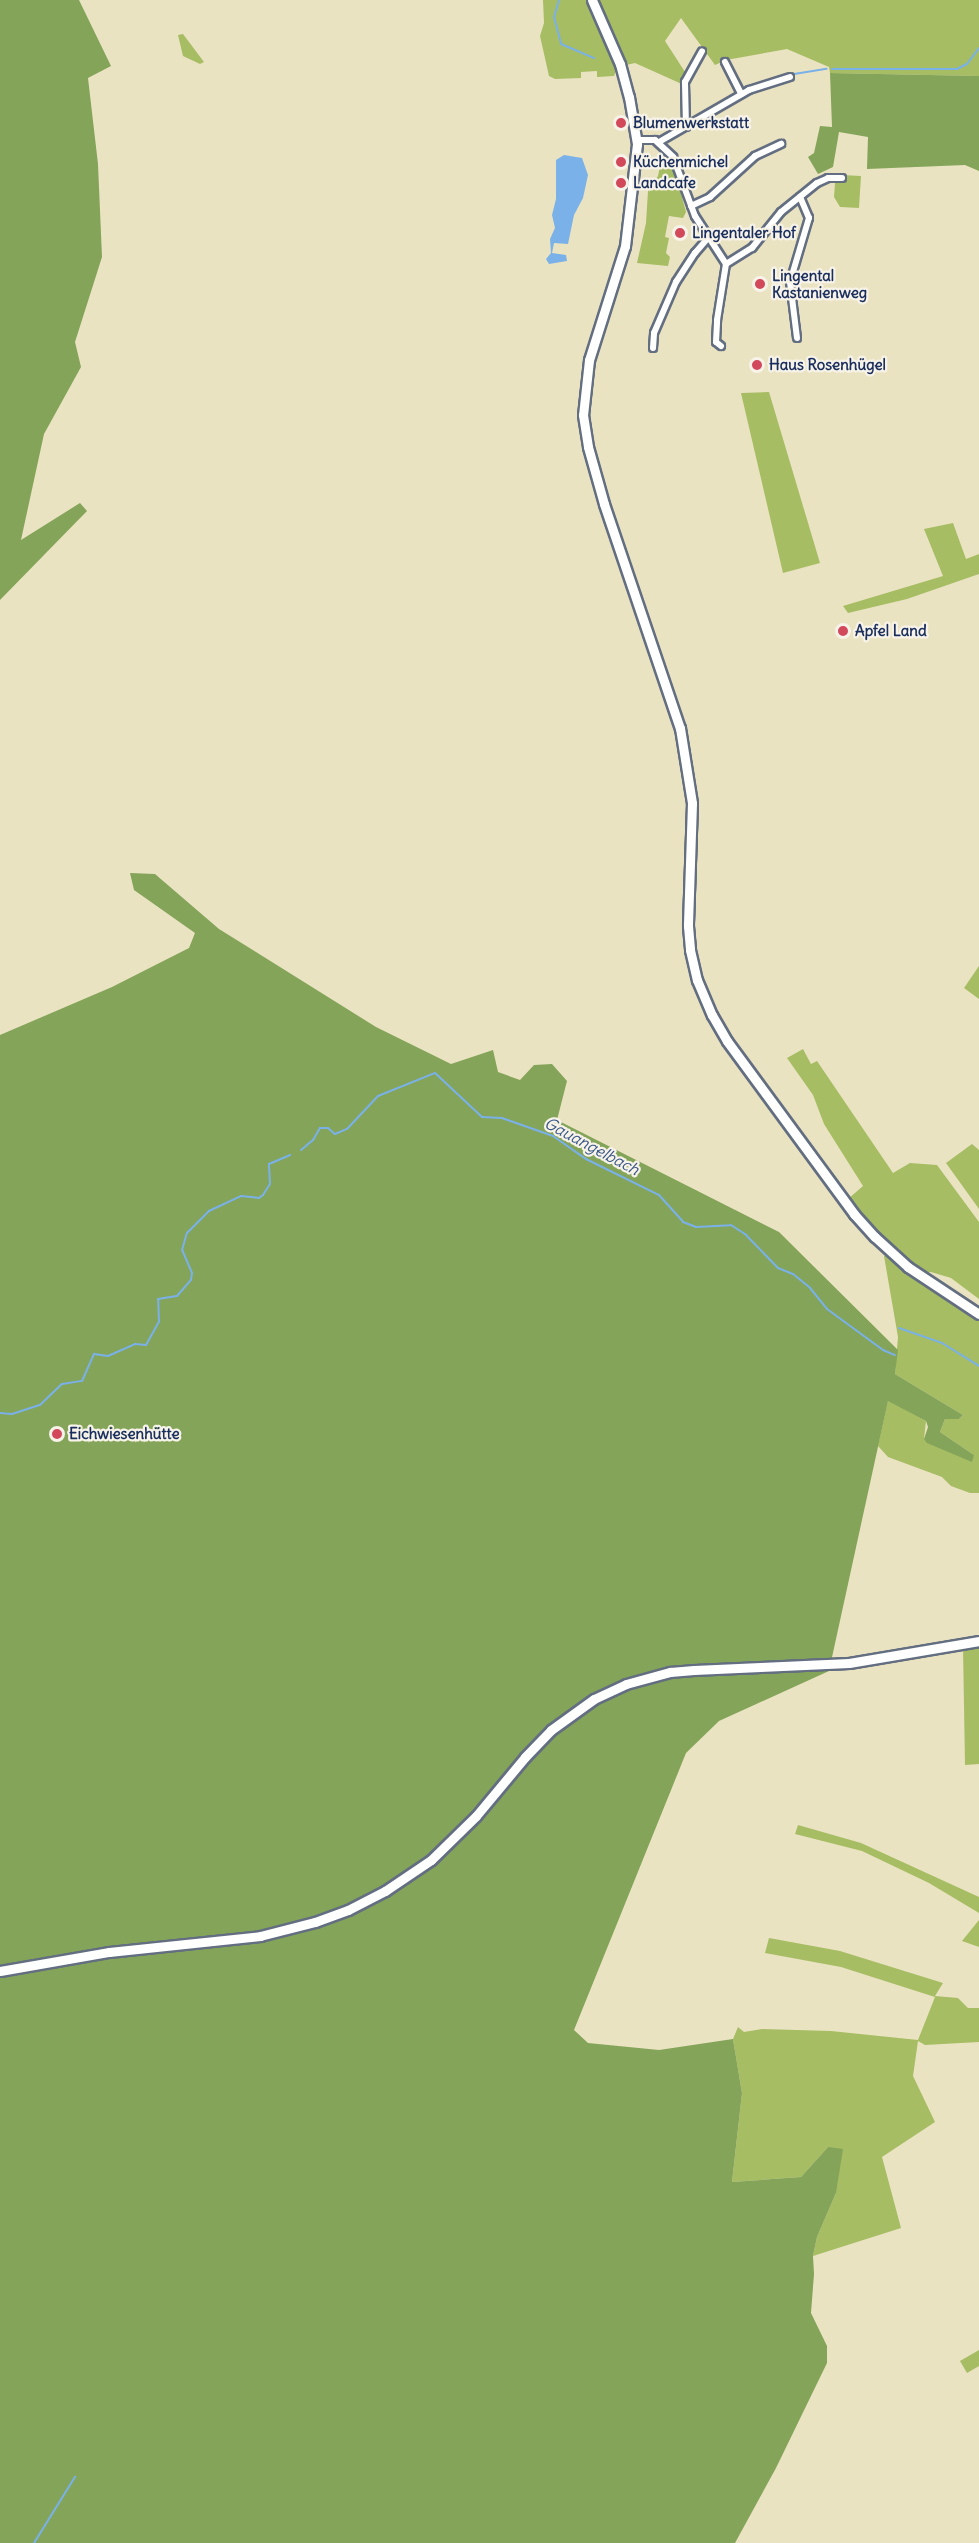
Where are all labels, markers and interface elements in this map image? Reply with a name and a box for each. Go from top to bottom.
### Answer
place label: Blumenwerkstatt [633,114,749,132]
marker: Blumenwerkstatt [614,116,628,130]
place label: Küchenmichel [633,153,728,171]
marker: Küchenmichel [614,155,628,169]
place label: Landcafe [633,174,696,192]
marker: Landcafe [614,176,628,190]
place label: Lingentaler Hof [692,224,796,242]
marker: Lingentaler Hof [673,226,687,240]
place label: Lingental Kastanienweg [772,266,867,301]
marker: Lingental Kastanienweg [753,277,767,291]
place label: Haus Rosenhügel [769,356,886,374]
marker: Haus Rosenhügel [750,358,764,372]
place label: Apfel Land [855,622,927,640]
marker: Apfel Land [836,624,850,638]
water label: Gauangelbach [541,1113,643,1179]
place label: Eichwiesenhütte [69,1425,180,1443]
marker: Eichwiesenhütte [50,1427,64,1441]

